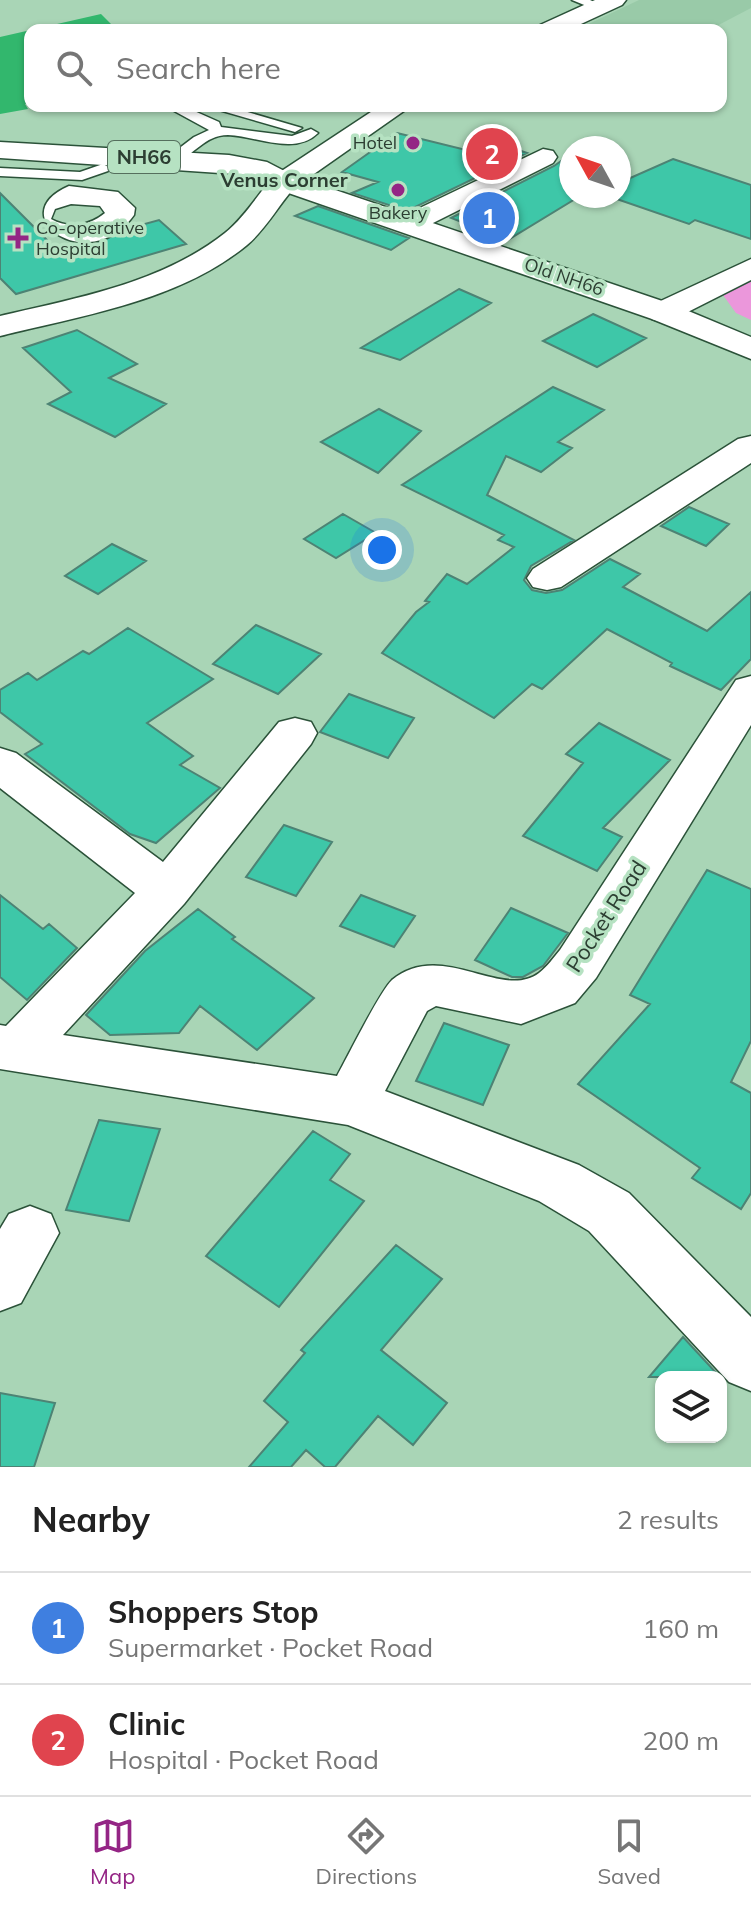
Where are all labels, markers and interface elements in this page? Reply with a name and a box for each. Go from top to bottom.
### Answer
search box [24,24,727,112]
icon: search [52,46,96,90]
text: Search here [116,49,281,87]
pin: 2 [466,124,518,184]
place label: Hotel [353,131,397,154]
marker: Hotel [404,134,422,152]
north arrow [559,136,631,208]
road number: NH66 [108,141,180,173]
district label: Venus Corner [219,167,348,192]
marker: Bakery [389,181,407,199]
pin: 1 [463,188,515,248]
place label: Bakery [369,201,428,224]
place label: Co-operative Hospital [36,216,144,260]
marker: Co-operative Hospital [7,227,29,249]
street label: Old NH66 [521,252,607,301]
your location [362,530,402,570]
street label: Pocket Road [559,855,653,977]
map controls [655,1371,727,1443]
button: layers [655,1371,727,1443]
text: Nearby [32,1498,150,1541]
text: 2 results [617,1503,719,1536]
text: Shoppers Stop [108,1593,319,1631]
text: 1 [50,1612,66,1645]
text: 160 m [643,1612,719,1645]
text: Supermarket · Pocket Road [108,1631,433,1664]
text: Clinic [108,1705,185,1743]
text: 2 [50,1724,66,1757]
text: 200 m [643,1724,719,1757]
text: Hospital · Pocket Road [108,1743,379,1776]
tab: Map [90,1814,135,1890]
tab: Directions [316,1814,417,1890]
tab: Saved [597,1814,661,1890]

